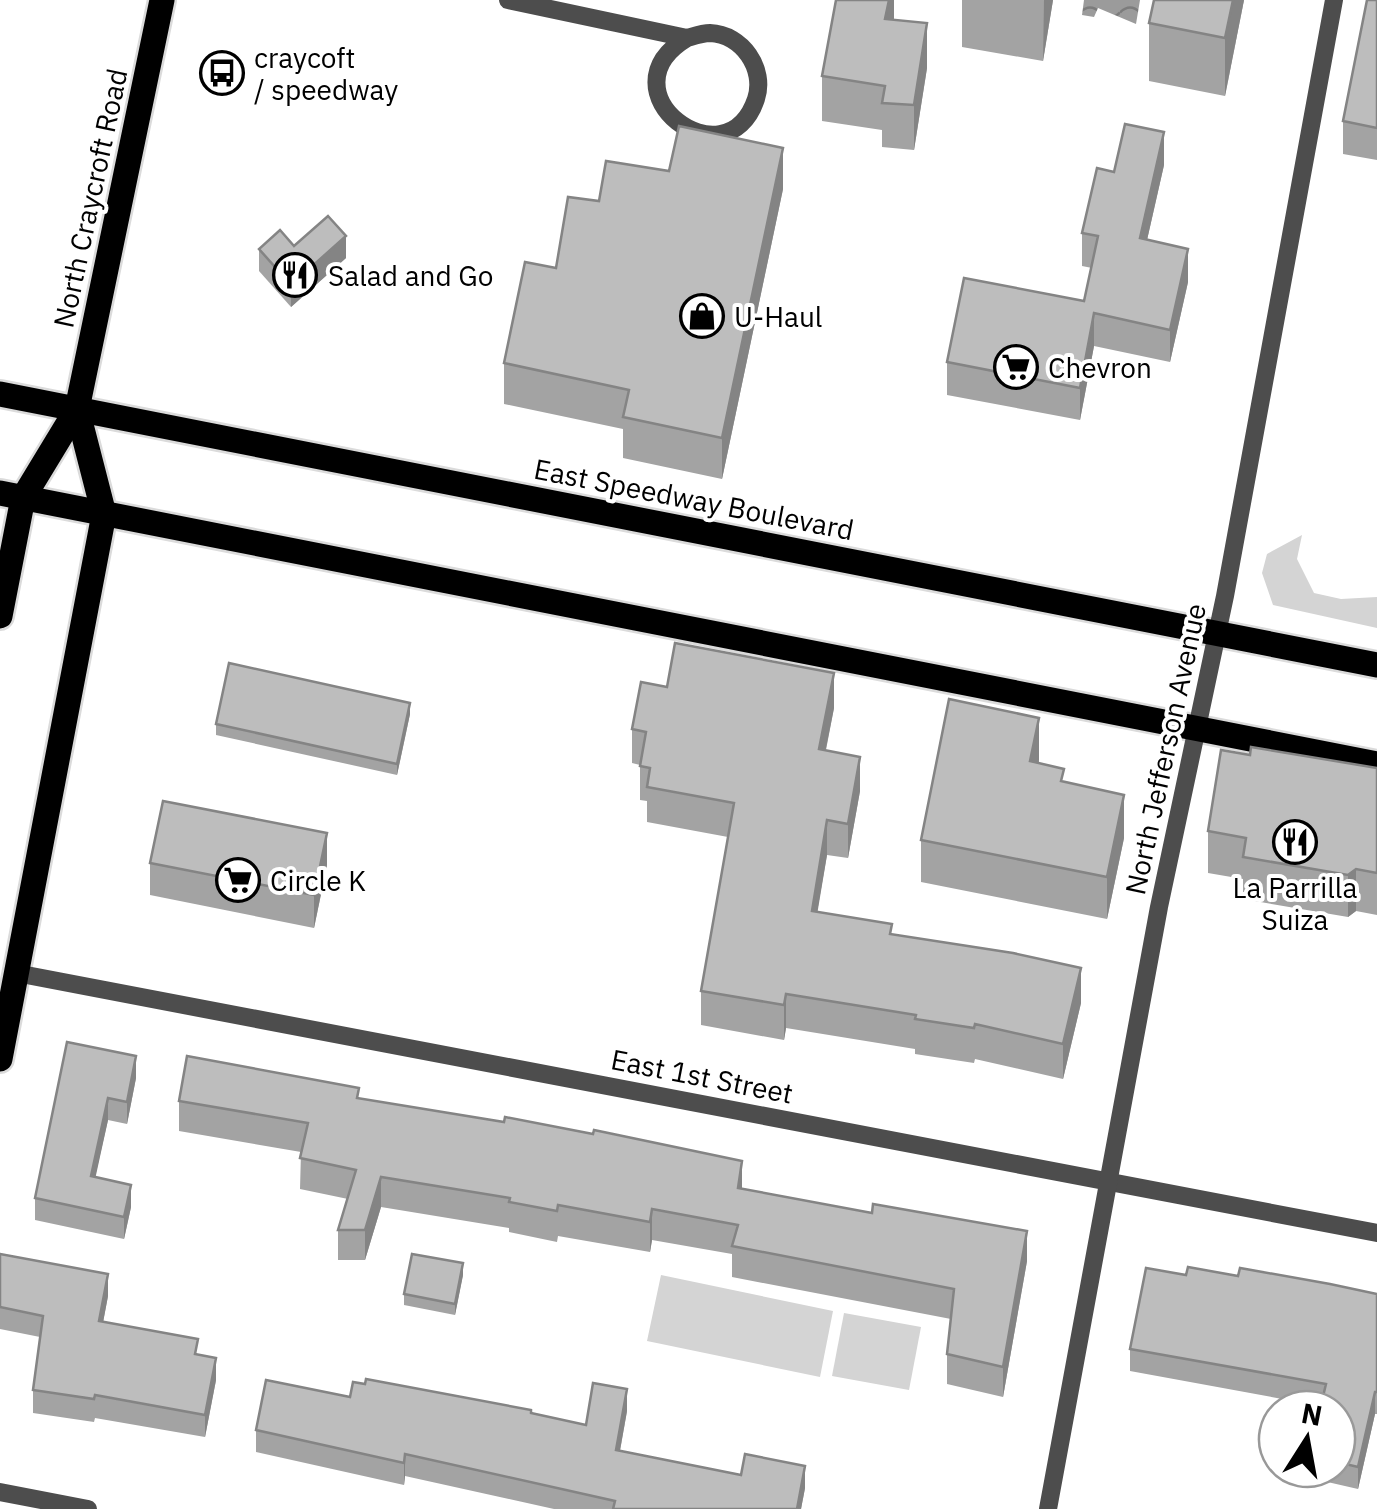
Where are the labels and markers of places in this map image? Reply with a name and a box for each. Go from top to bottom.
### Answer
place label: craycoft / speedway [254,39,398,108]
bus stop icon: craycoft / speedway [199,50,245,96]
restaurant icon: Salad and Go [272,252,318,298]
place label: Salad and Go [328,257,493,294]
shop icon: U-Haul [679,293,725,339]
place label: U-Haul [734,298,822,335]
supermarket icon: Chevron [993,344,1039,390]
place label: Chevron [1048,349,1152,386]
restaurant icon: La Parrilla Suiza [1272,819,1318,865]
supermarket icon: Circle K [215,857,261,903]
place label: Circle K [270,862,366,899]
place label: La Parrilla Suiza [1233,869,1357,938]

